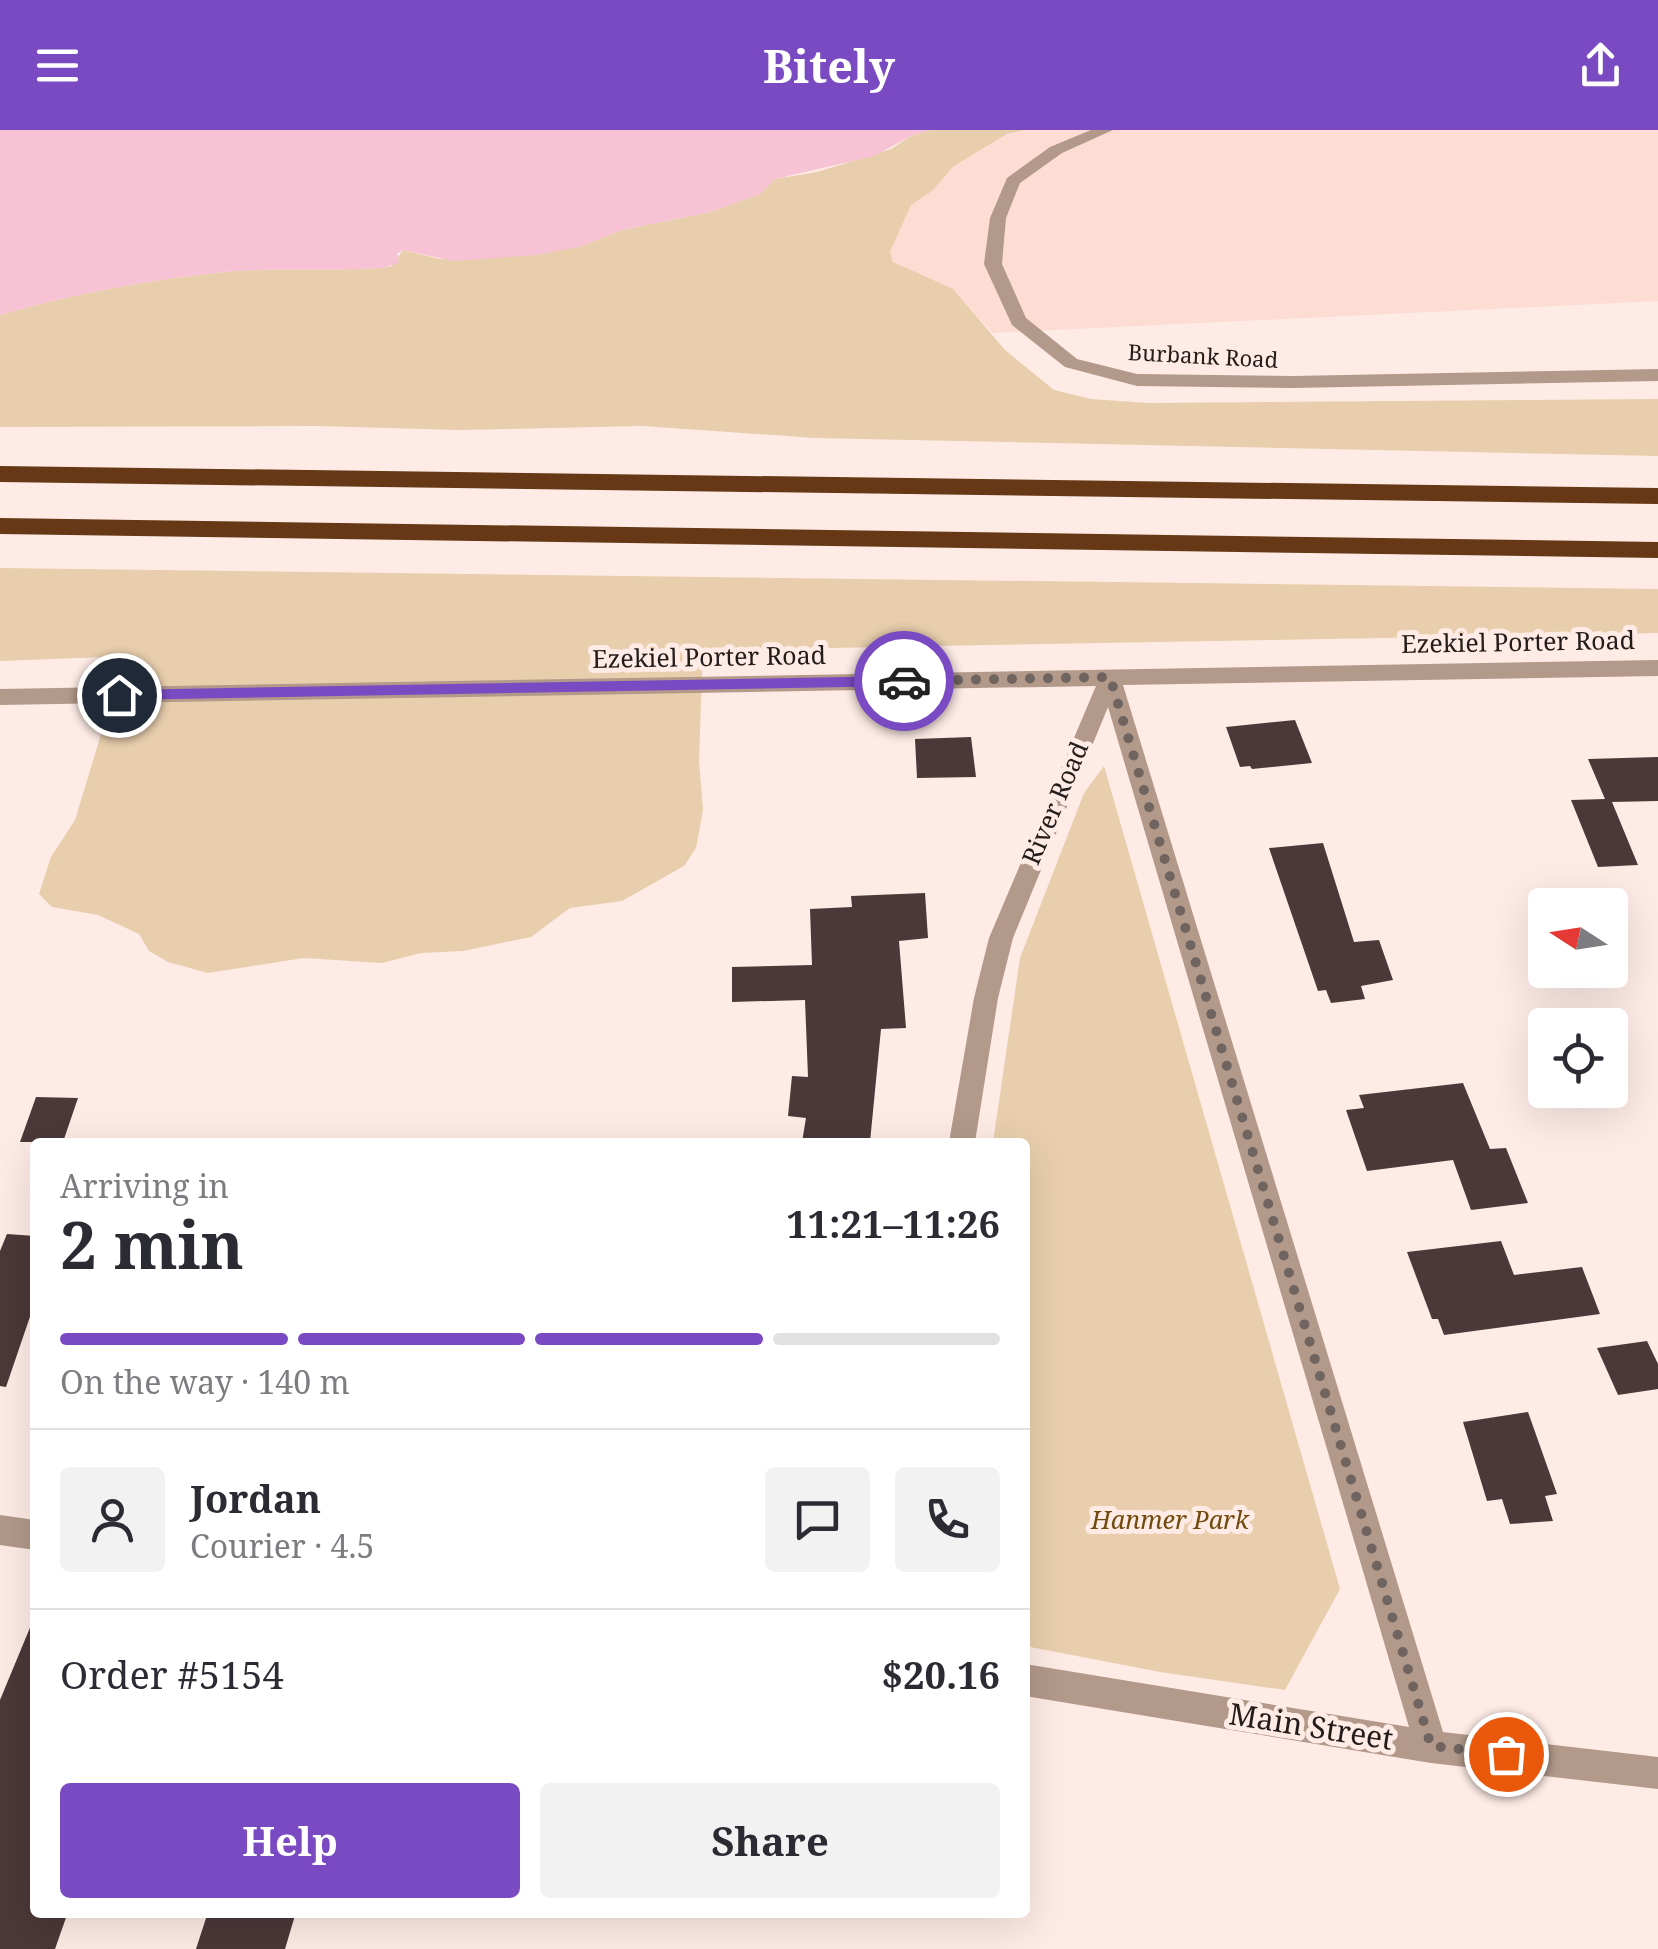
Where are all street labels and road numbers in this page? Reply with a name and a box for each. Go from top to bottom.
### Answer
street label: Burbank Road [1127,336,1279,374]
street label: Ezekiel Porter Road [1401,622,1635,660]
street label: Ezekiel Porter Road [592,637,826,675]
street label: River Road [1013,736,1095,869]
street label: Main Street [1226,1692,1396,1759]

